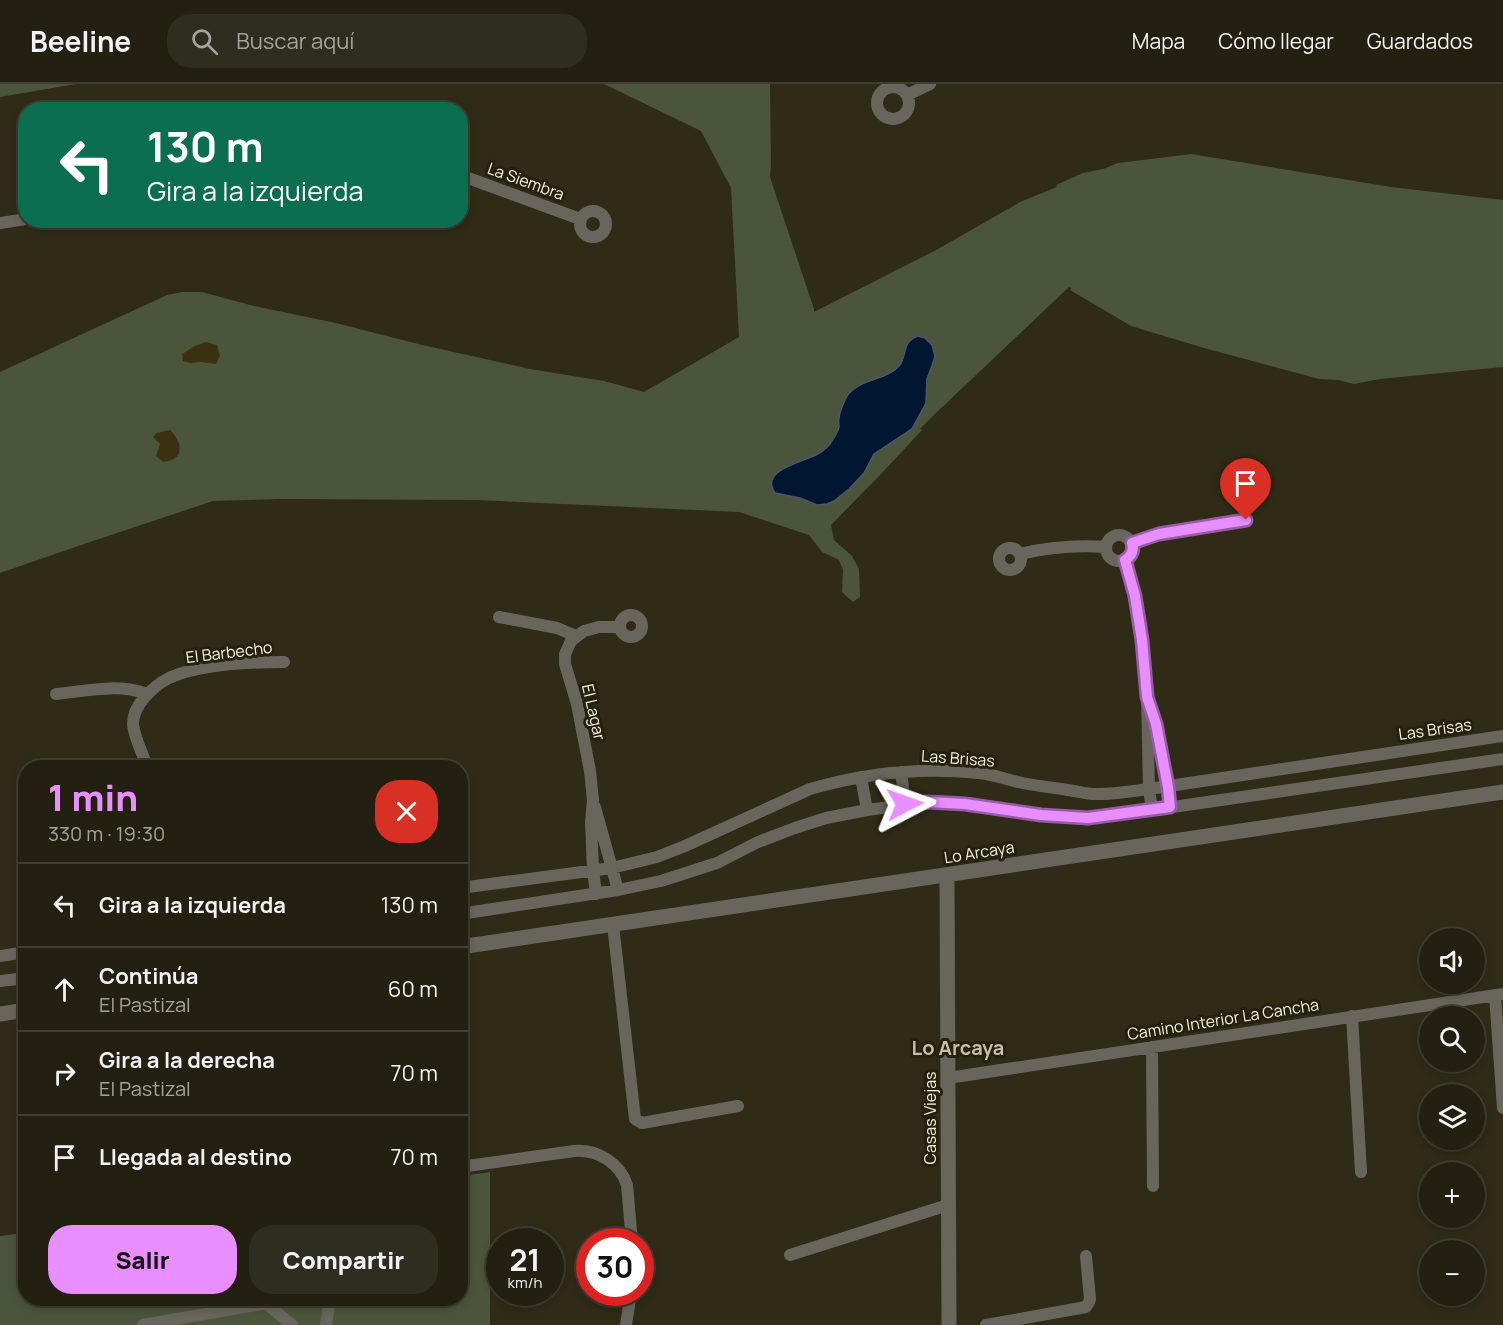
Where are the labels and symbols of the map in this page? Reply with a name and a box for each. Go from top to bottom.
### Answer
street label: La Siembra [484,157,568,205]
pin [1220,458,1271,520]
street label: El Barbecho [184,636,274,668]
street label: El Lagar [577,682,611,743]
street label: Las Brisas [1397,713,1473,745]
street label: Las Brisas [920,744,996,772]
position arrow [873,772,937,836]
street label: Lo Arcaya [942,836,1016,868]
street label: Camino Interior La Cancha [1126,993,1320,1045]
district label: Lo Arcaya [912,1034,1004,1061]
street label: Casas Viejas [919,1072,941,1164]
speed limit sign: 30 [576,1228,654,1306]

